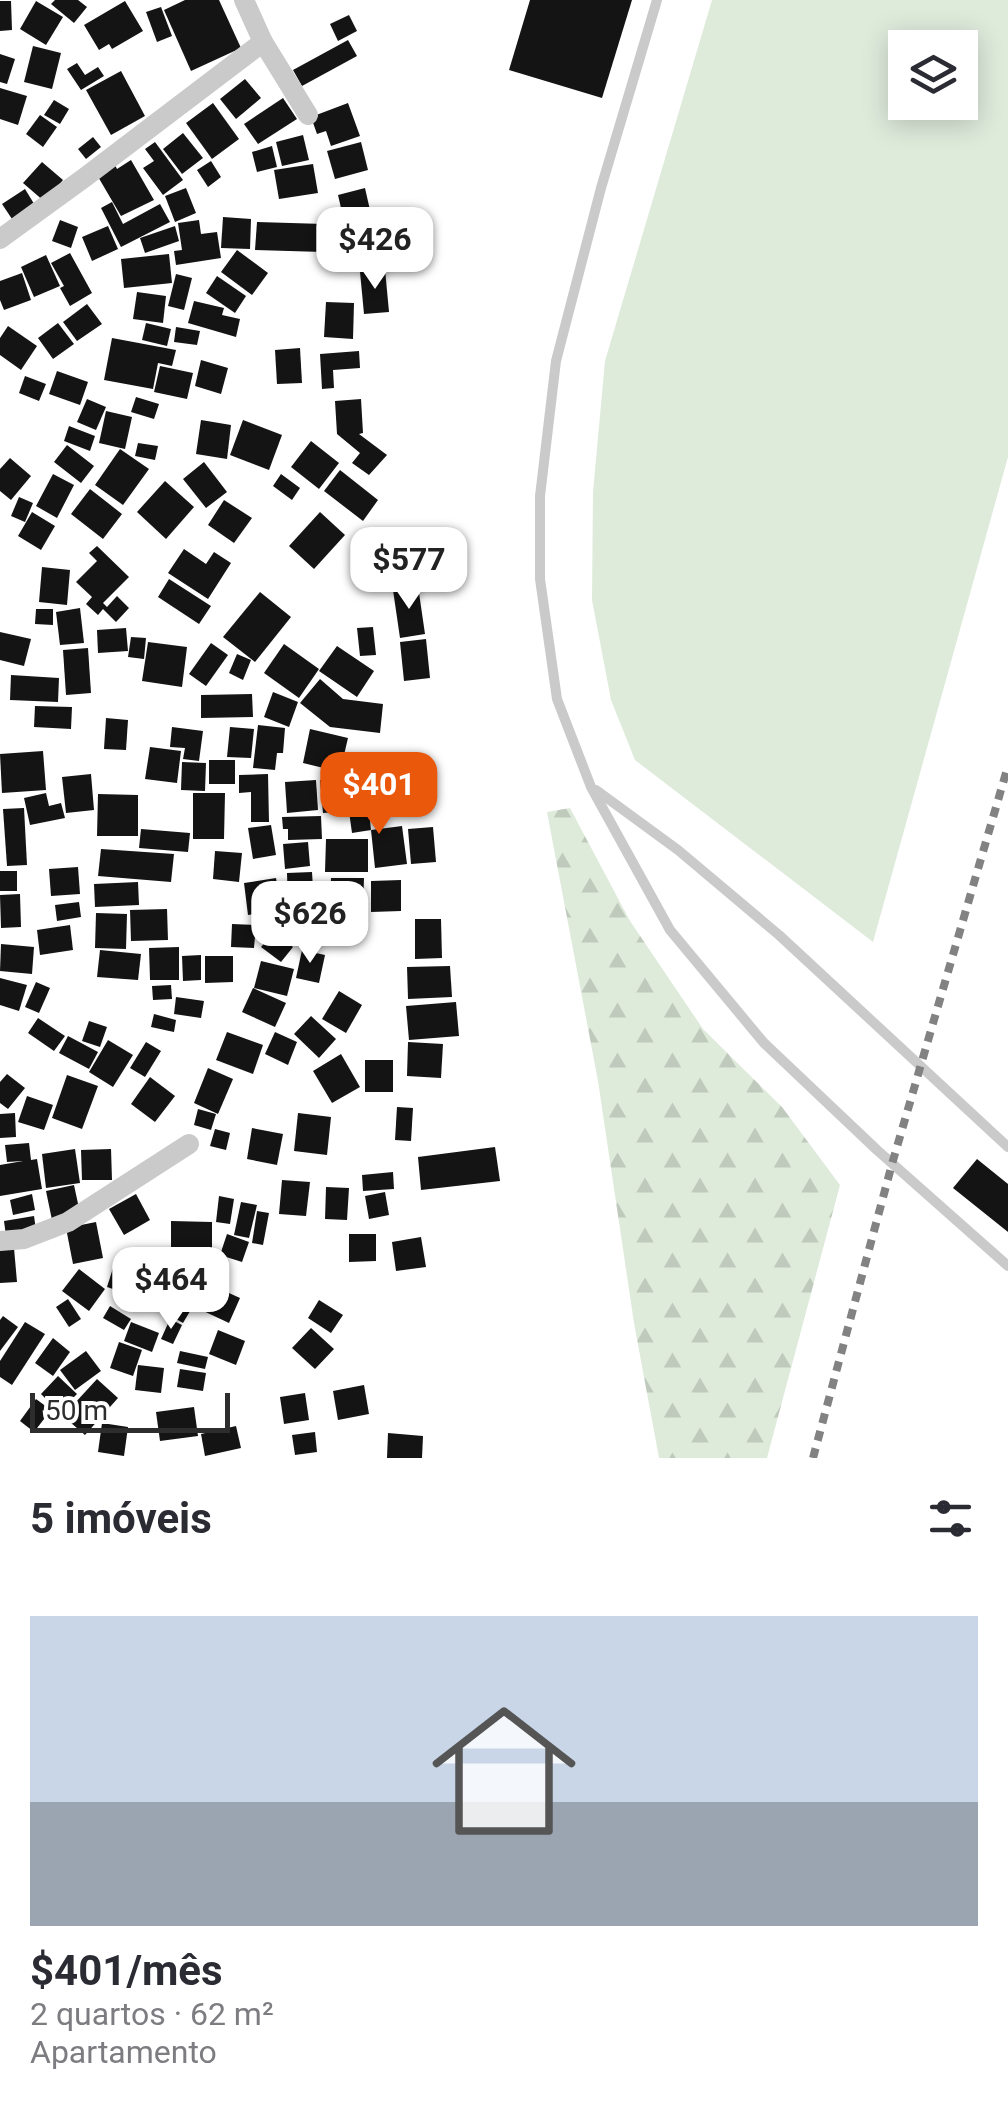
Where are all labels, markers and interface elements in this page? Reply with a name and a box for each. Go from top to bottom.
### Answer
map controls [888,30,978,120]
button: layers [888,30,978,120]
pin: $426 [316,207,434,292]
text: $426 [338,220,412,258]
pin: $577 [350,527,468,612]
text: $577 [372,540,446,578]
pin: $401 [320,752,438,837]
text: $401 [342,765,416,803]
pin: $626 [251,881,369,966]
text: $626 [273,894,347,932]
pin: $464 [112,1247,230,1332]
text: $464 [134,1260,208,1298]
scale bar [30,1388,230,1432]
text: 50 m [45,1394,108,1427]
icon: filters [923,1491,978,1546]
text: 5 imóveis [30,1494,212,1543]
icon: home [414,1681,594,1861]
text: $401/mês [30,1946,223,1995]
text: 2 quartos · 62 m² [30,1995,274,2033]
text: Apartamento [30,2033,217,2071]

